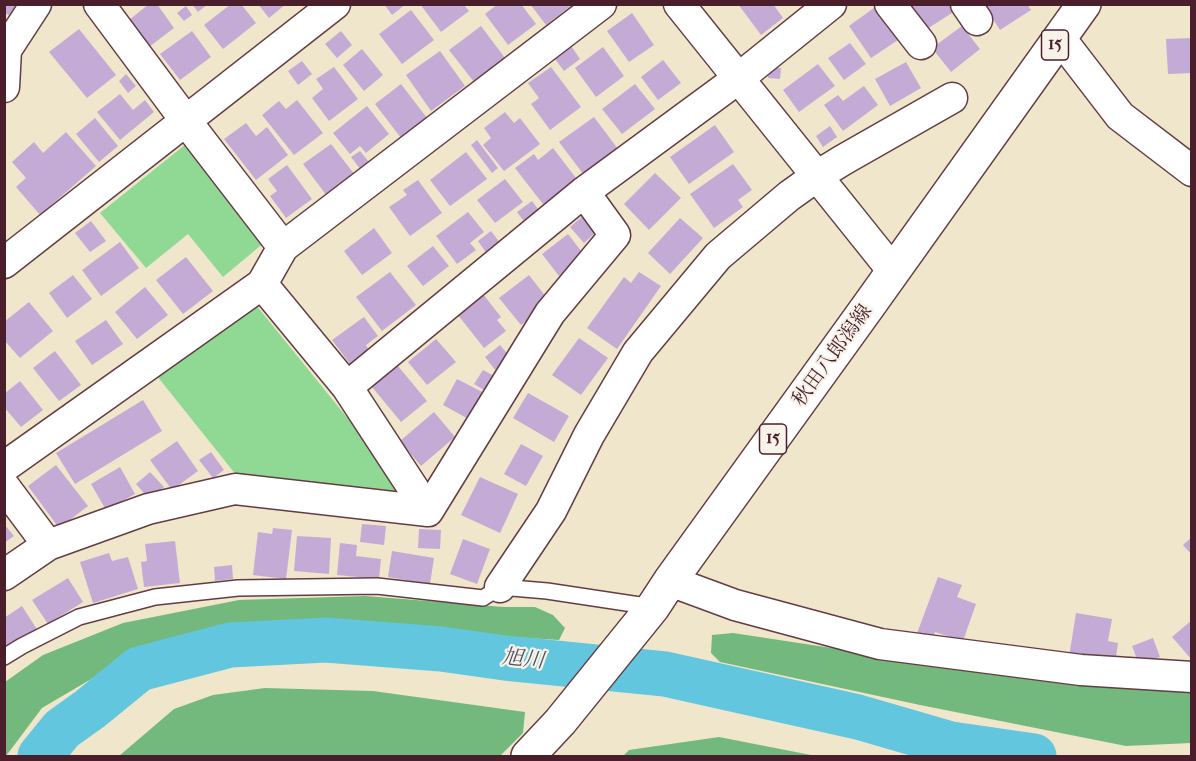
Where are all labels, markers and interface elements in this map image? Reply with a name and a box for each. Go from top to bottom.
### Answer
road number: 15 [1042,30,1068,60]
street label: 秋田八郎潟線 [788,300,878,412]
road number: 15 [760,424,786,454]
water label: 旭川 [501,645,545,675]

